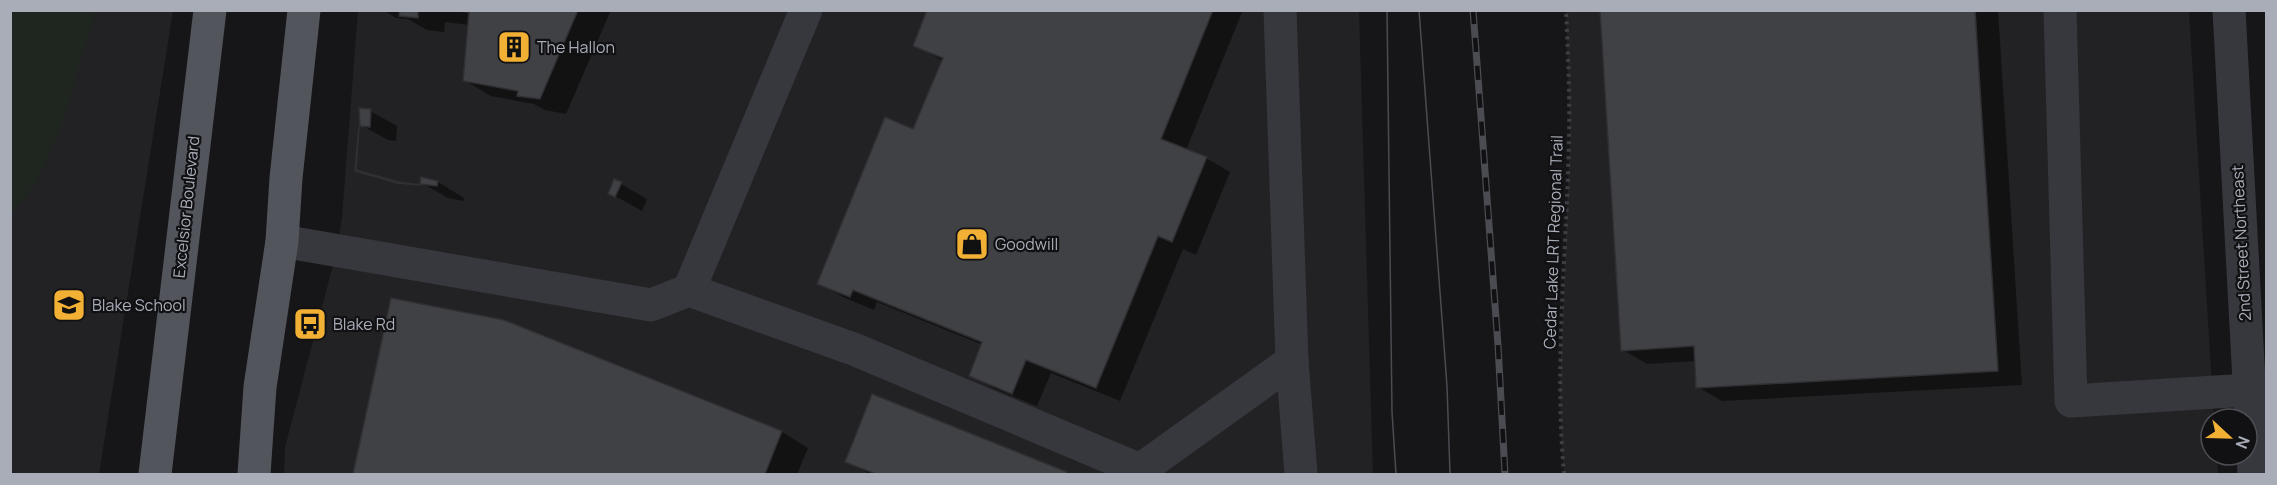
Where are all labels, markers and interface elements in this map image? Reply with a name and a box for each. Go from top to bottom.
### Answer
building icon: The Hallon [496,29,532,65]
place label: The Hallon [537,36,615,58]
street label: Excelsior Boulevard [168,135,204,279]
street label: Cedar Lake LRT Regional Trail [1538,135,1568,349]
street label: 2nd Street Northeast [2226,164,2256,322]
shop icon: Goodwill [954,226,990,262]
place label: Goodwill [995,233,1058,255]
school or university icon: Blake School [51,287,87,323]
place label: Blake School [92,294,186,316]
bus stop icon: Blake Rd [292,306,328,342]
place label: Blake Rd [333,313,395,335]
north arrow [2199,407,2259,467]
text: N [2231,433,2255,452]

